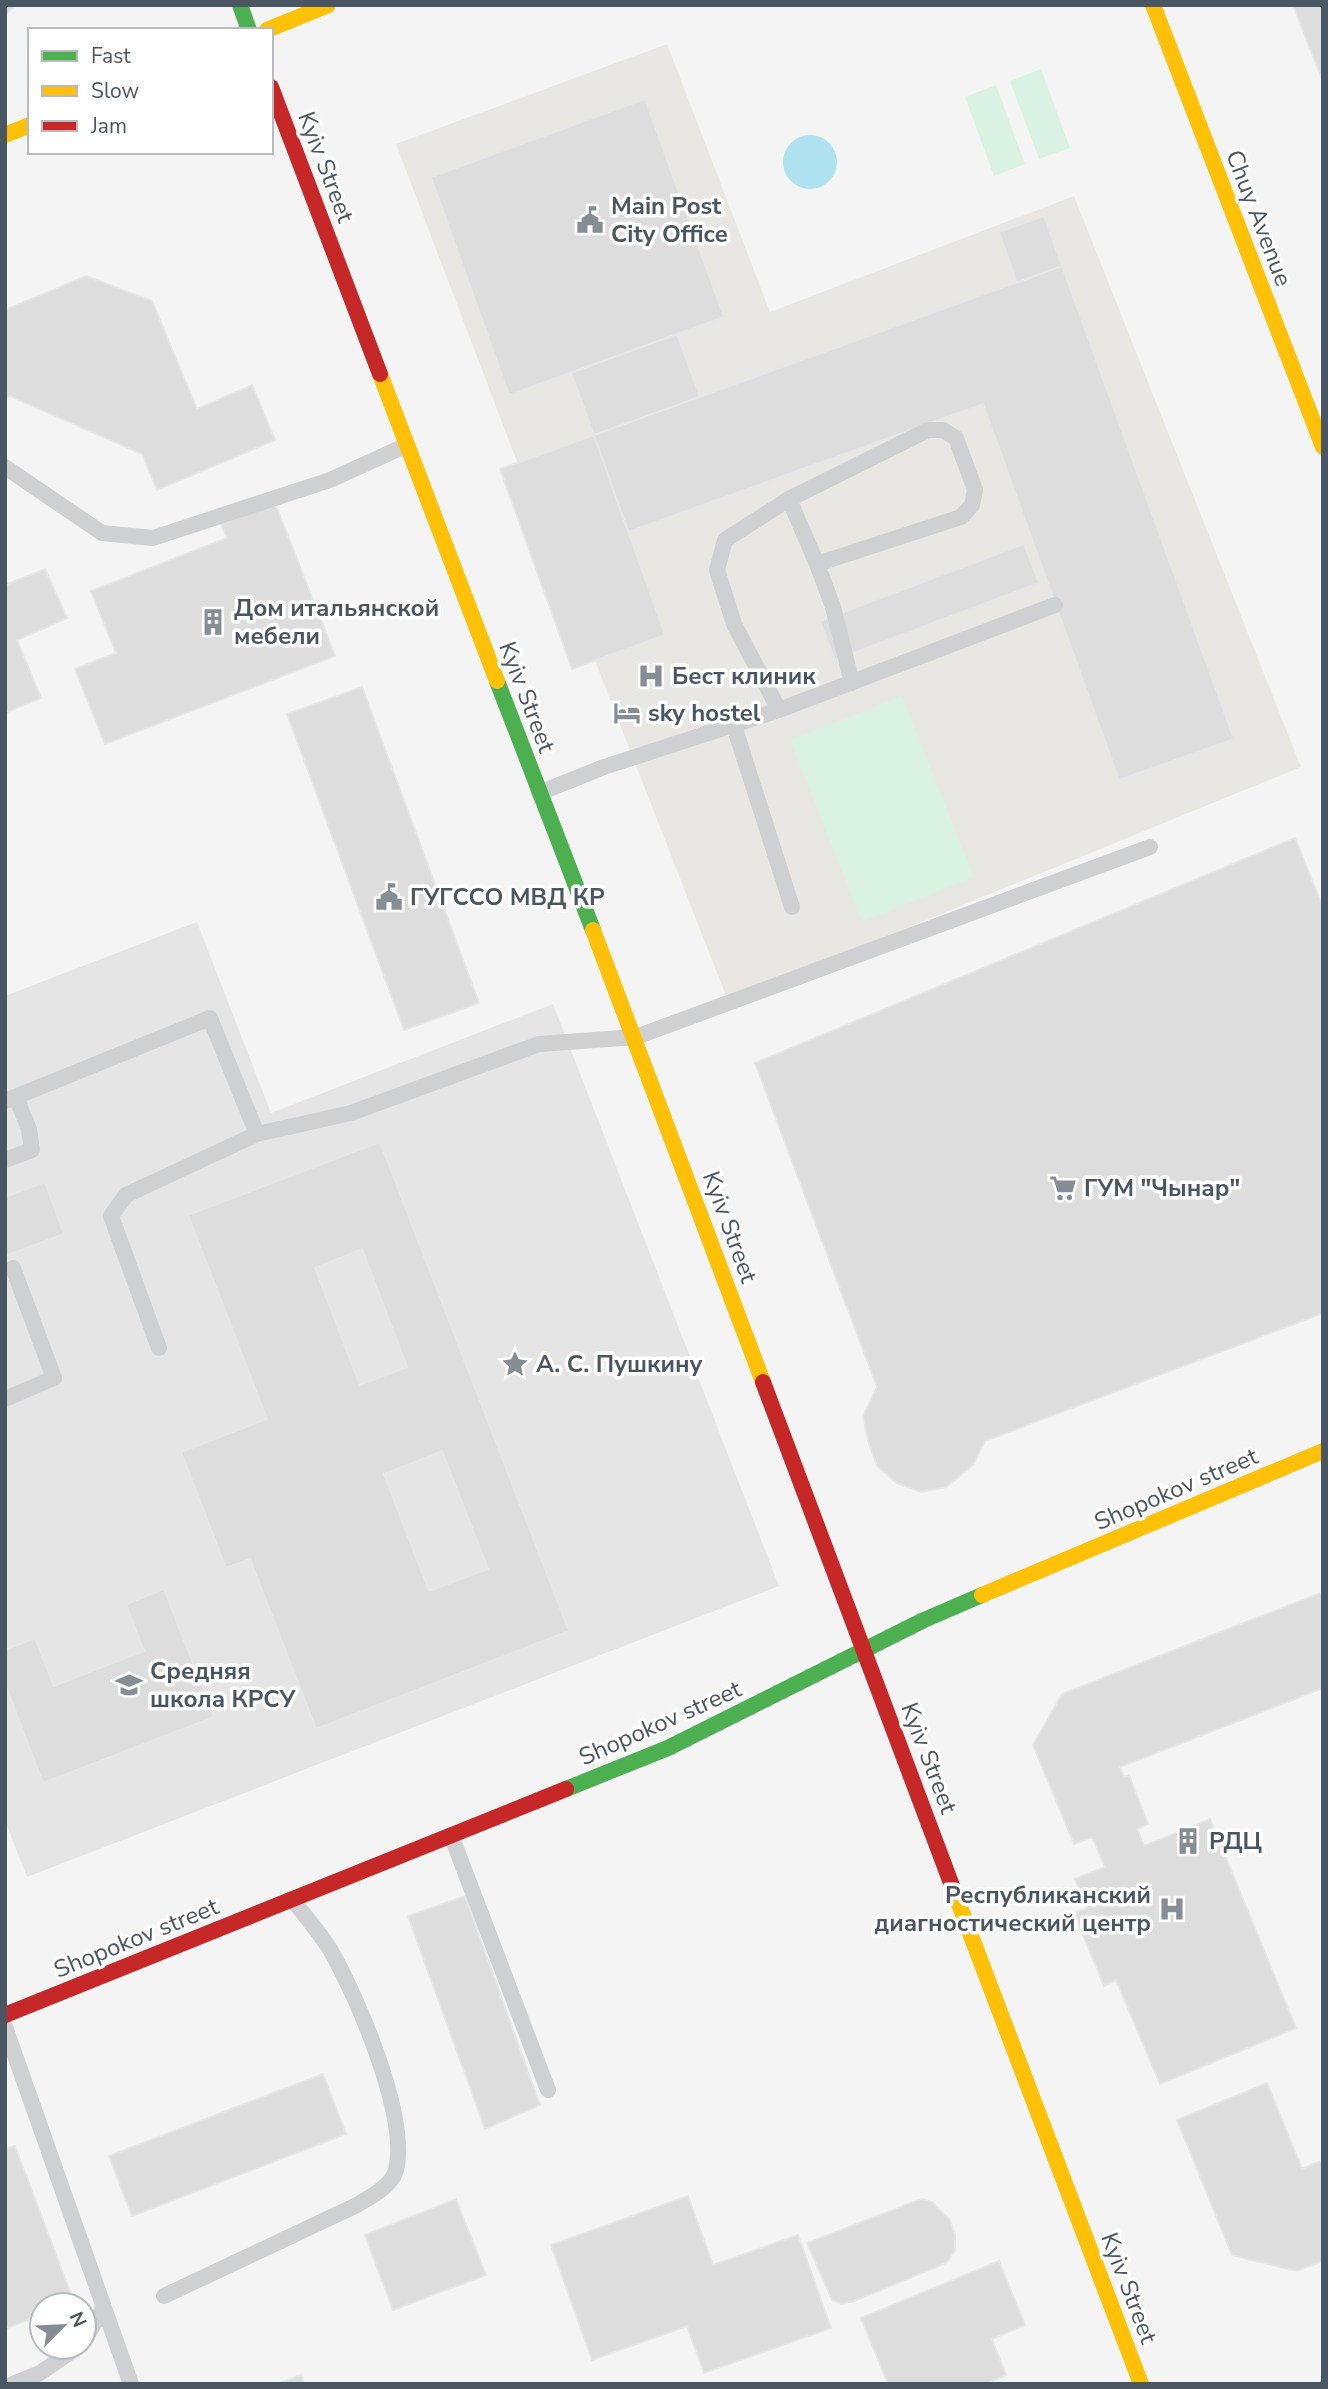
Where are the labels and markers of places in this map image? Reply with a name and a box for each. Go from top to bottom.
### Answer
place label: Main Post City Office [611,190,728,250]
public building icon: Main Post City Office [575,205,605,235]
place label: Дом итальянской мебели [234,592,439,652]
building icon: Дом итальянской мебели [198,607,228,637]
place label: Бест клиник [672,660,816,692]
hospital icon: Бест клиник [636,661,666,691]
place label: sky hostel [648,697,761,729]
hotel icon: sky hostel [612,698,642,728]
place label: ГУГССО МВД КР [410,881,605,913]
public building icon: ГУГССО МВД КР [374,882,404,912]
place label: ГУМ "Чынар" [1084,1172,1240,1204]
supermarket icon: ГУМ "Чынар" [1048,1173,1078,1203]
place label: А. С. Пушкину [536,1348,703,1380]
place icon: А. С. Пушкину [500,1349,530,1379]
place label: Средняя школа КРСУ [150,1655,296,1715]
school or university icon: Средняя школа КРСУ [114,1670,144,1700]
place label: РДЦ [1209,1825,1262,1857]
building icon: РДЦ [1173,1826,1203,1856]
place label: Республиканский диагностический центр [874,1879,1151,1939]
hospital icon: Республиканский диагностический центр [1157,1894,1187,1924]

